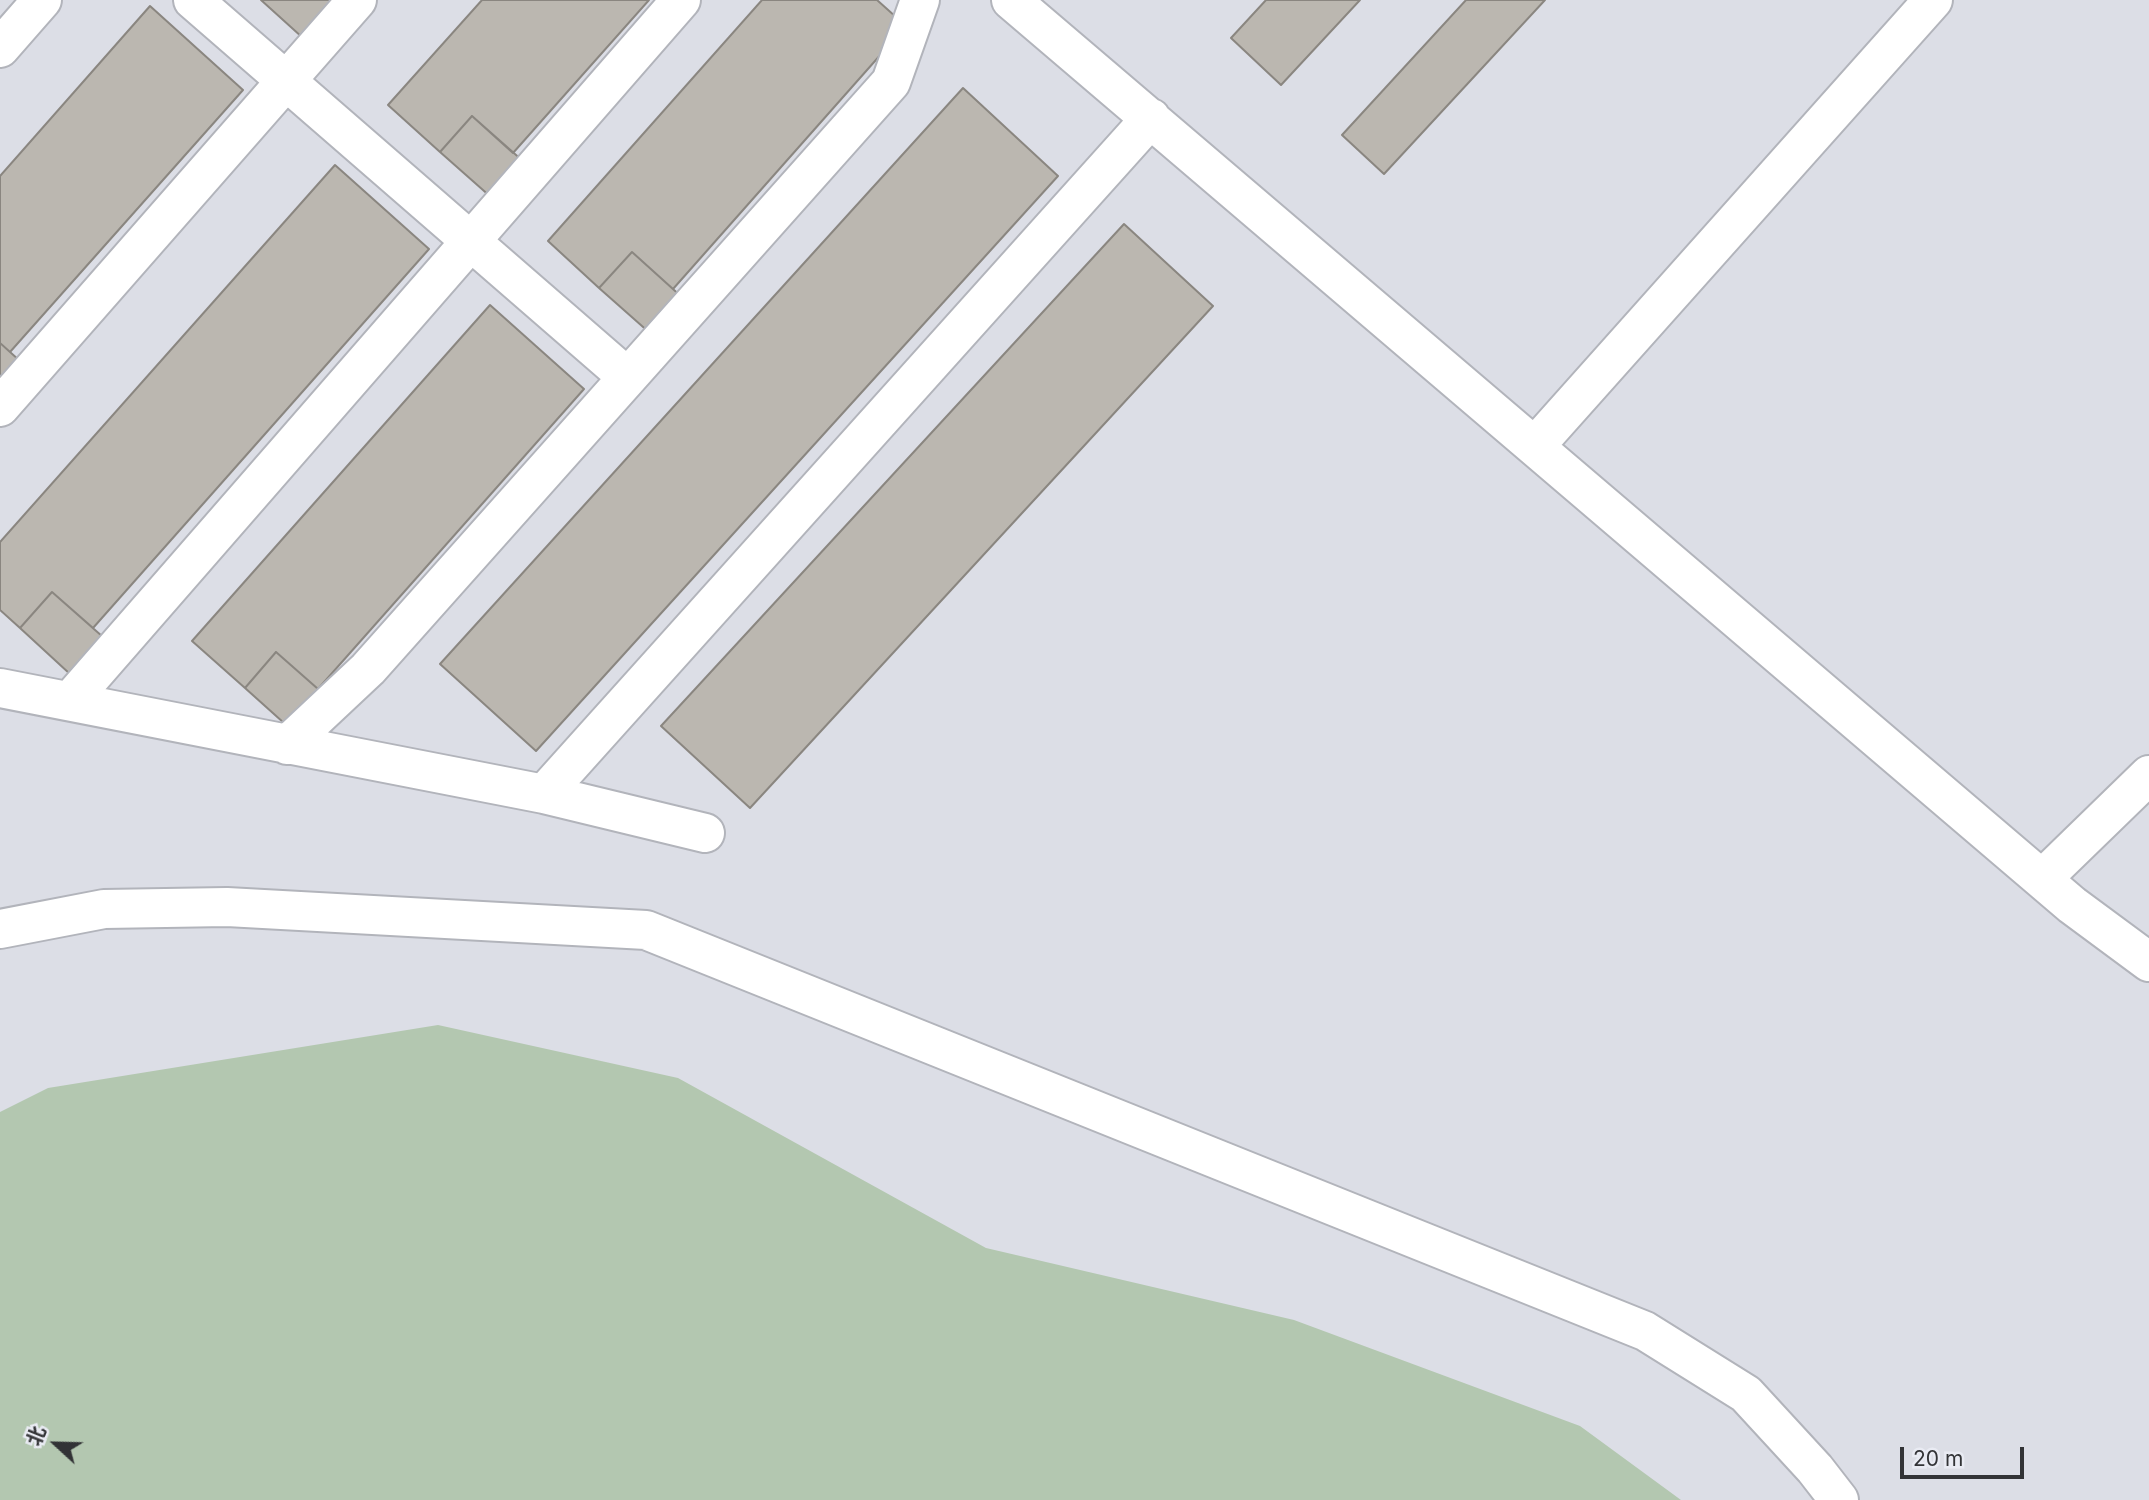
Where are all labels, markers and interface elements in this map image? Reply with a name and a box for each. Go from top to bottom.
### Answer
north arrow [21,1409,91,1479]
text: 北 [22,1423,50,1449]
scale bar [1904,1434,2028,1478]
text: 20 m [1913,1446,1963,1471]

